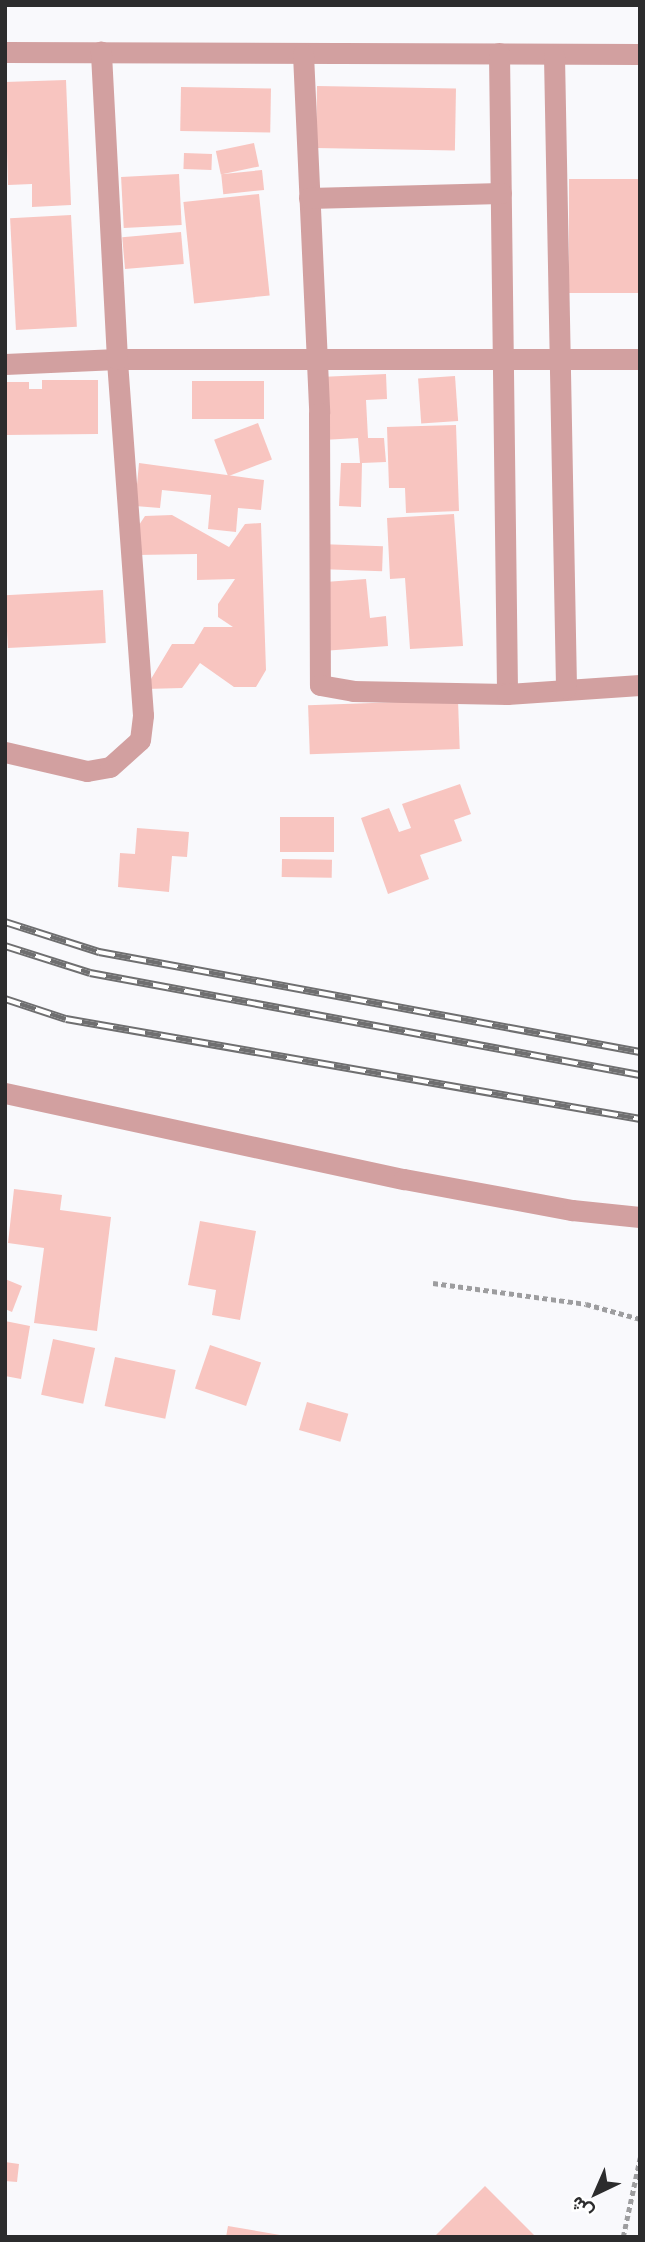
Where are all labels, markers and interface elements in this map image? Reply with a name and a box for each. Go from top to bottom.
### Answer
north arrow [561,2158,631,2228]
text: ش [565,2192,598,2225]

